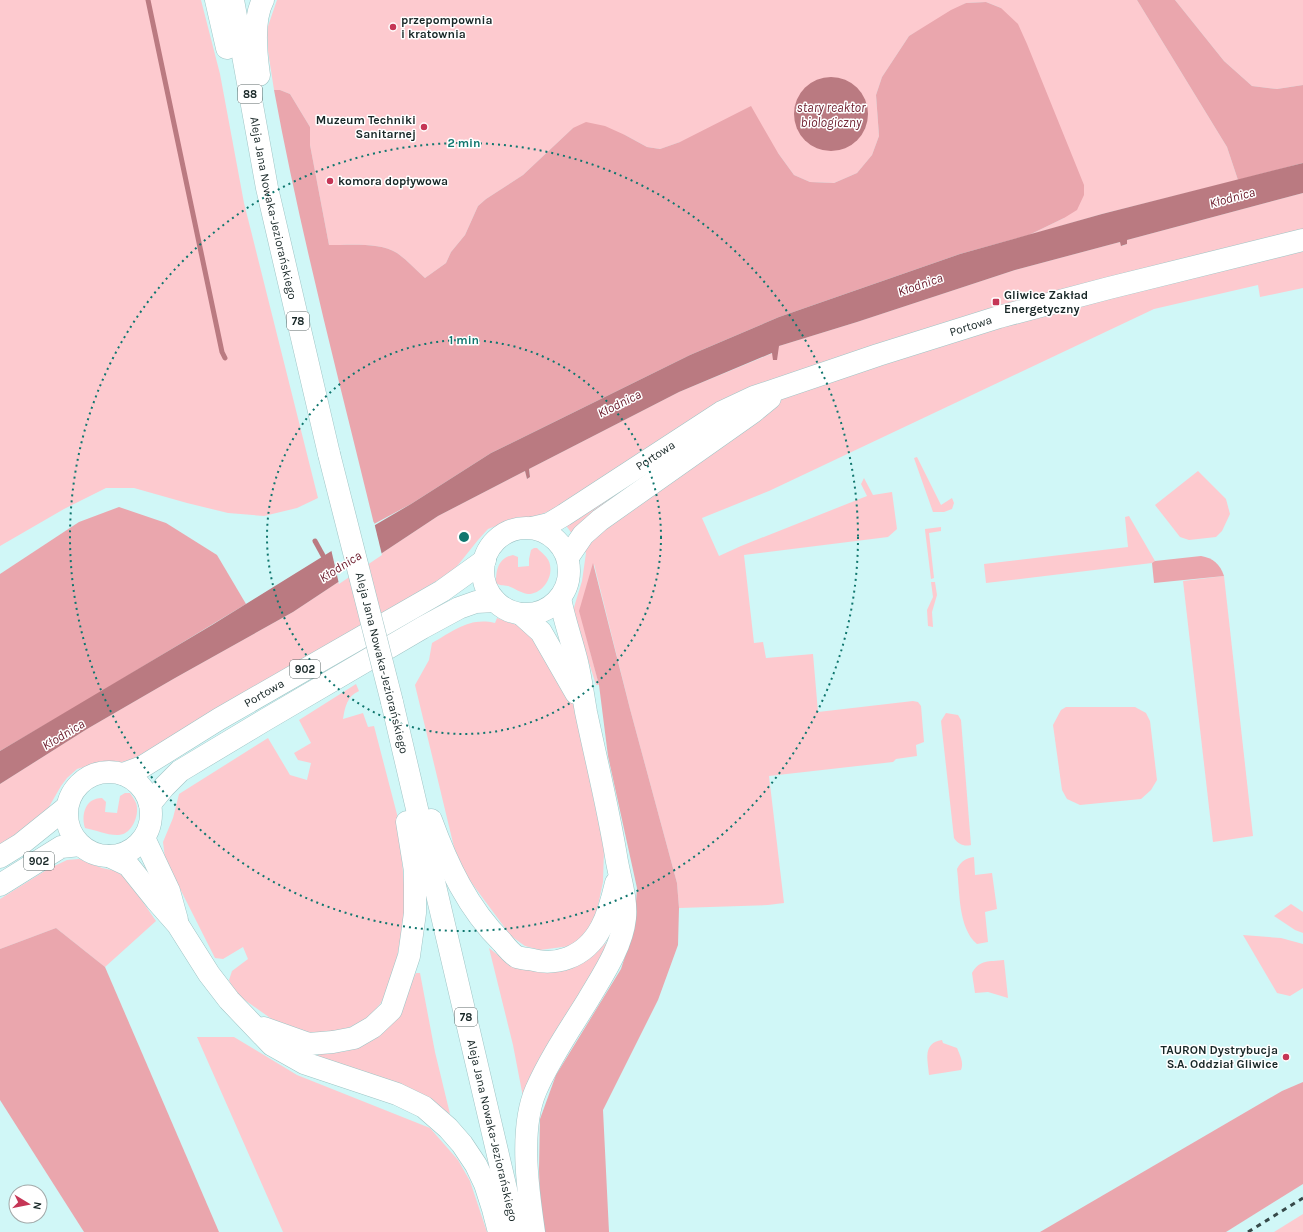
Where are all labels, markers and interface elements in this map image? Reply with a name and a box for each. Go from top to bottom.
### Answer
place label: przepompownia i kratownia [401,13,492,41]
marker: przepompownia i kratownia [388,22,398,32]
road number: 88 [238,85,262,103]
water label: stary reaktor biologiczny [797,100,866,130]
place label: Muzeum Techniki Sanitarnej [316,113,416,141]
street label: Aleja Jana Nowaka-Jeziorańskiego [247,115,300,301]
marker: Muzeum Techniki Sanitarnej [419,122,429,132]
text: 2 min [447,136,481,150]
place label: komora dopływowa [338,174,448,188]
marker: komora dopływowa [325,176,335,186]
water label: Kłodnica [1208,184,1257,211]
water label: Kłodnica [896,270,945,299]
place label: Gliwice Zakład Energetyczny [1004,288,1088,316]
marker: Gliwice Zakład Energetyczny [991,297,1001,307]
road number: 78 [287,312,309,330]
street label: Portowa [948,313,994,339]
text: 1 min [449,333,479,347]
water label: Kłodnica [595,386,644,420]
street label: Portowa [633,438,678,473]
centre of rings [457,530,471,544]
water label: Kłodnica [316,547,364,585]
street label: Aleja Jana Nowaka-Jeziorańskiego [353,571,411,755]
road number: 902 [290,660,320,678]
street label: Portowa [242,676,287,710]
water label: Kłodnica [39,716,88,753]
road number: 902 [24,852,54,870]
road number: 78 [455,1008,477,1026]
street label: Aleja Jana Nowaka-Jeziorańskiego [464,1038,520,1223]
place label: TAURON Dystrybucja S.A. Oddział Gliwice [1160,1043,1278,1071]
marker: TAURON Dystrybucja S.A. Oddział Gliwice [1281,1052,1291,1062]
north arrow [8,1184,48,1224]
text: N [30,1201,44,1211]

